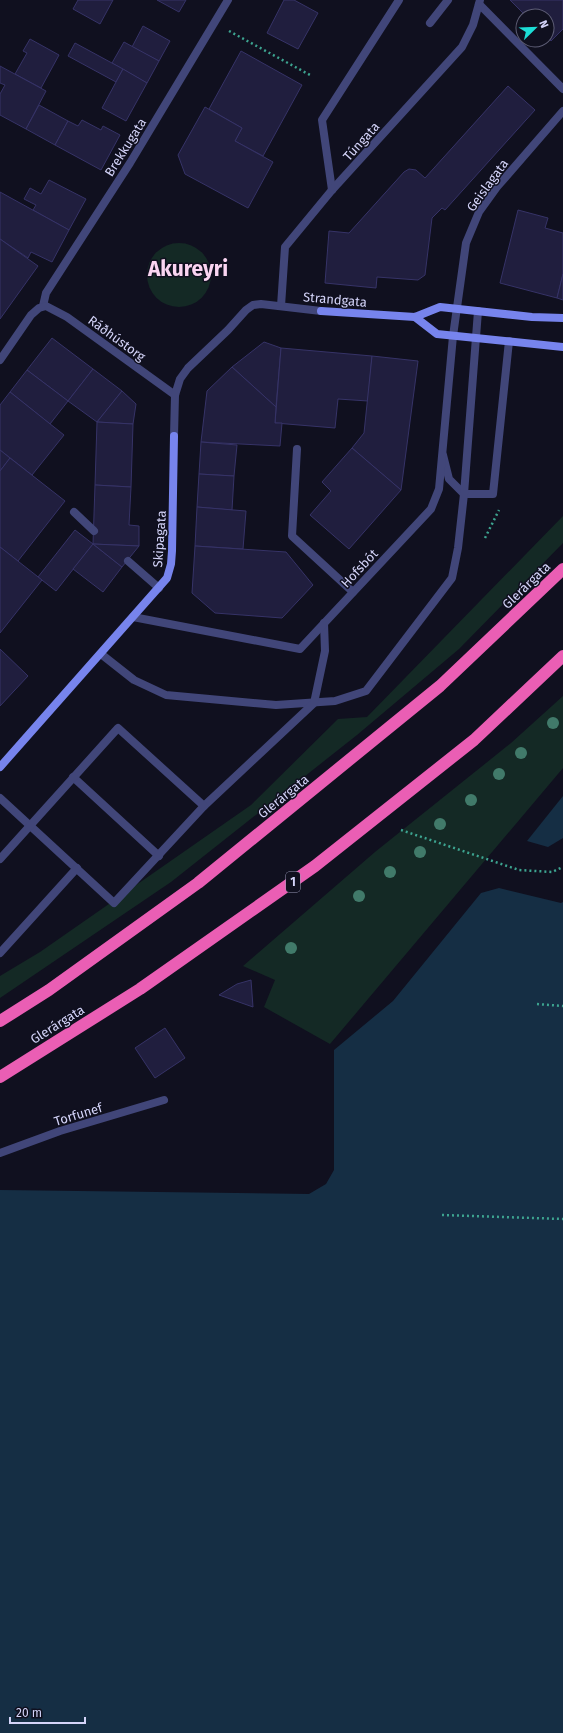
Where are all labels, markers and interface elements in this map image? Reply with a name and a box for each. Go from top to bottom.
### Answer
north arrow [515,8,555,48]
text: N [536,18,551,30]
street label: Brekkugata [102,115,149,179]
street label: Túngata [340,119,383,164]
street label: Geislagata [463,156,511,214]
district label: Akureyri [147,256,228,282]
street label: Strandgata [302,289,368,310]
street label: Ráðhústorg [85,313,148,364]
street label: Skipagata [150,510,169,568]
street label: Hofsbót [338,546,381,591]
street label: Glerárgata [499,559,553,612]
street label: Glerárgata [255,771,312,821]
road number: 1 [286,872,300,892]
street label: Glerárgata [28,1002,87,1047]
street label: Torfunef [52,1100,106,1129]
scale bar [10,1699,85,1725]
text: 20 m [16,1706,42,1720]

